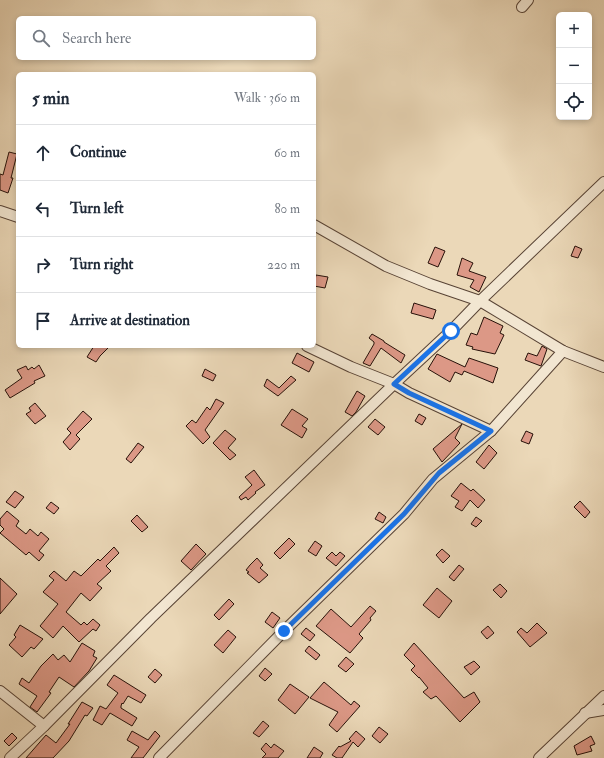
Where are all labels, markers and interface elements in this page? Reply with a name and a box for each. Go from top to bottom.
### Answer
map controls [556,12,592,120]
button: + [556,12,592,48]
search box [16,16,316,60]
icon: search [30,27,52,49]
text: Search here [62,29,131,48]
button: − [556,48,592,84]
button: locate [556,84,592,120]
text: 5 min [32,88,70,109]
text: Walk · 360 m [234,90,300,106]
icon: ahead [32,142,54,164]
text: Continue [70,143,126,162]
text: 60 m [274,145,300,161]
icon: left [32,198,54,220]
text: Turn left [70,199,124,218]
text: 80 m [274,201,300,217]
icon: right [32,254,54,276]
text: Turn right [70,255,133,274]
text: 220 m [267,257,300,273]
icon: arrive [32,310,54,332]
text: Arrive at destination [70,311,190,330]
route start [442,322,460,340]
route end [275,622,293,640]

